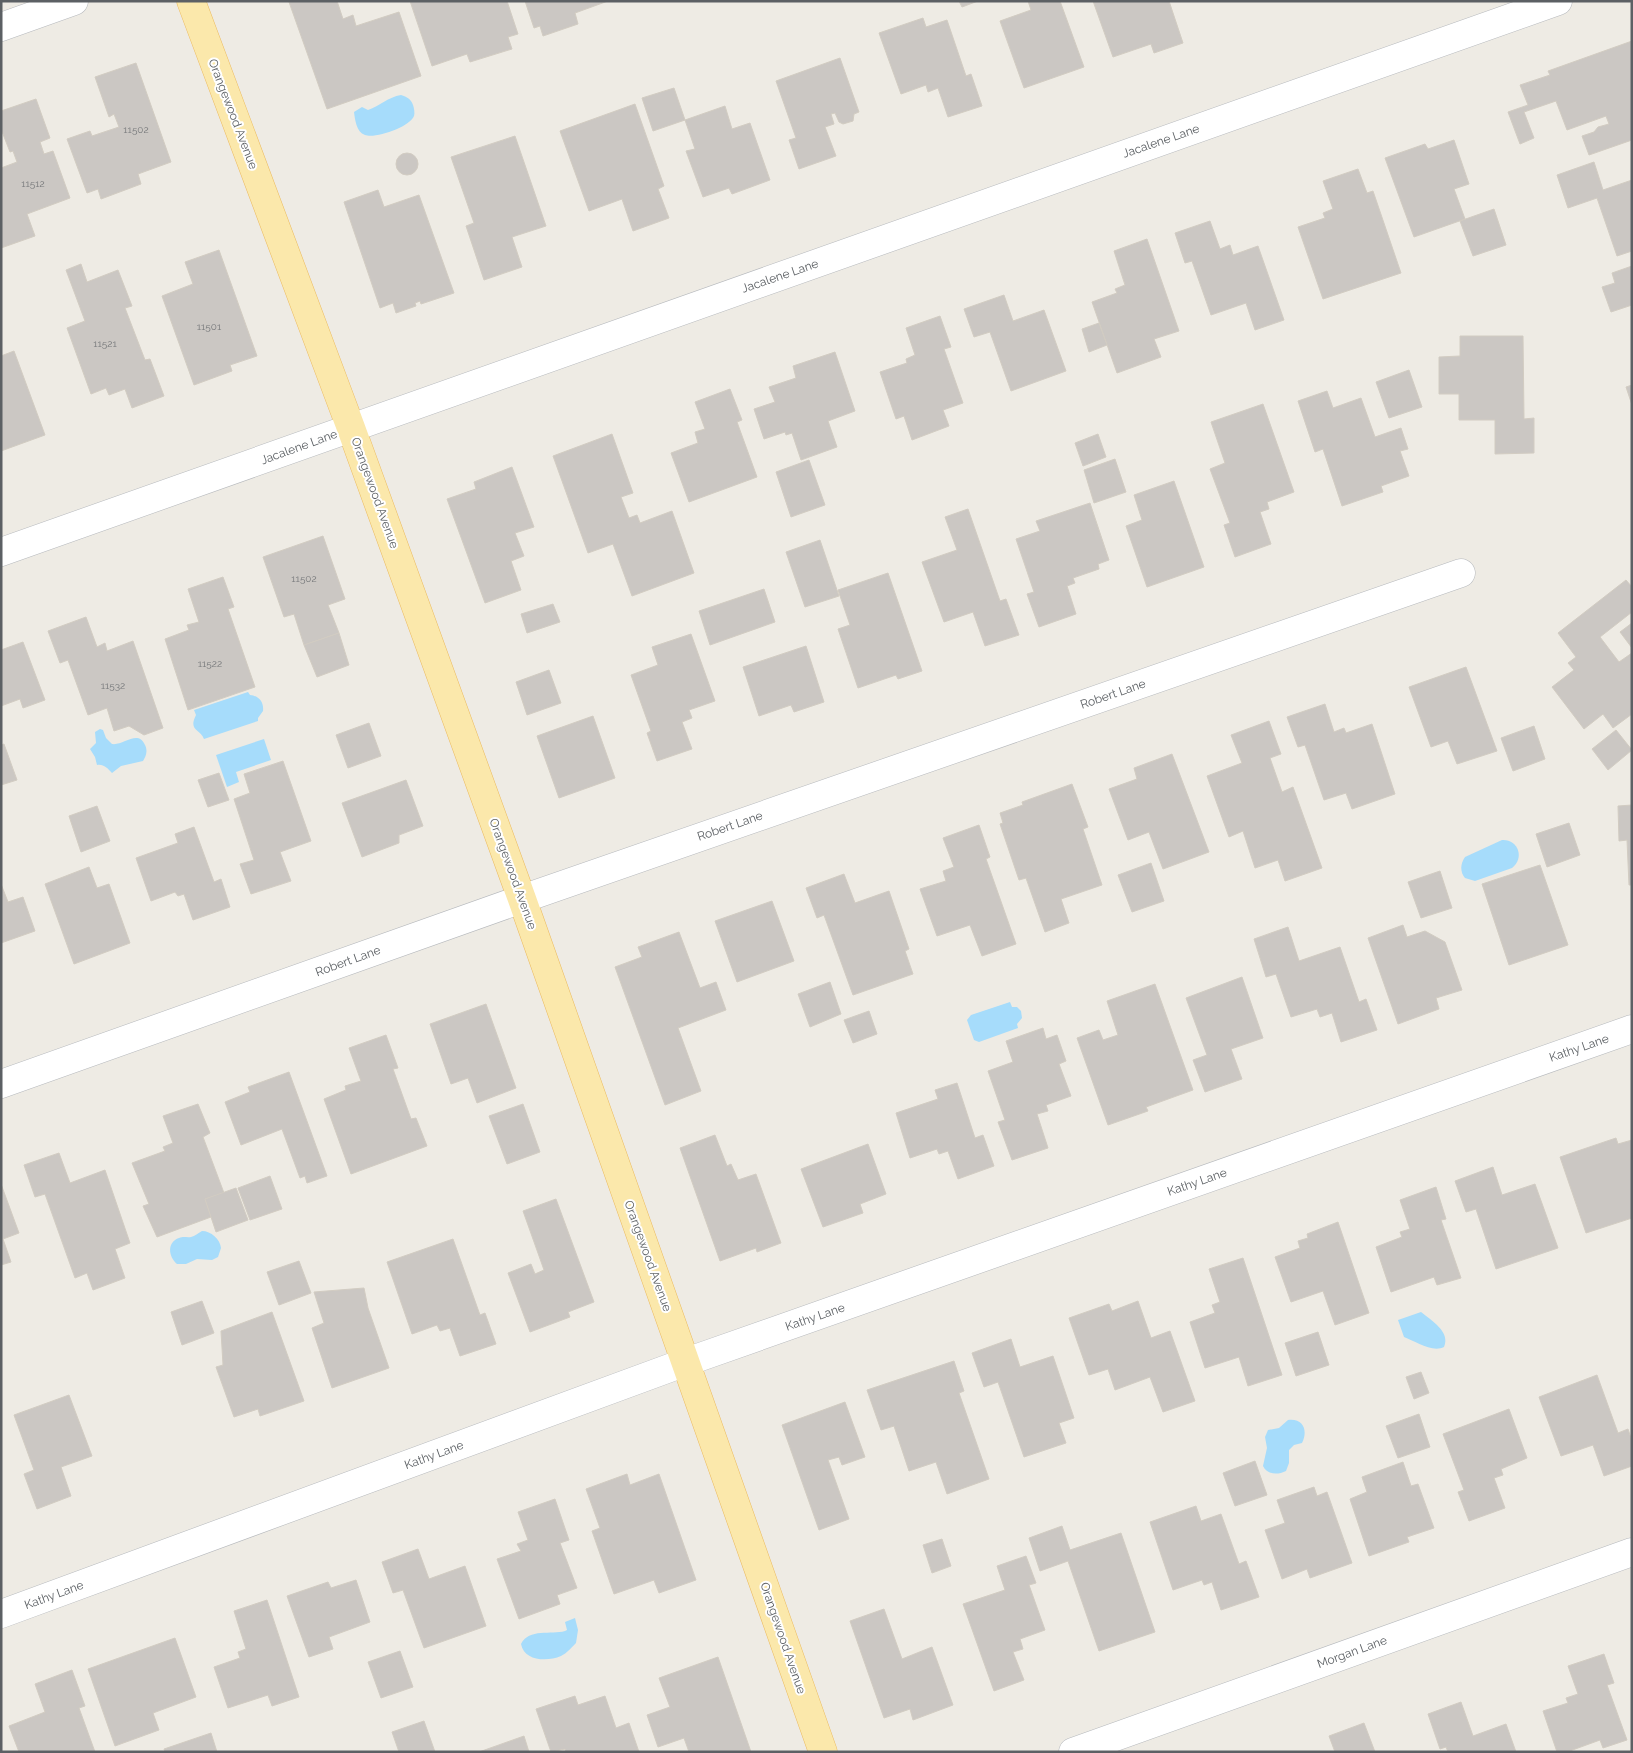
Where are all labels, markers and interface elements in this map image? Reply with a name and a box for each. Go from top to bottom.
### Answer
street label: Orangewood Avenue [205,57,261,171]
street label: Jacalene Lane [1121,121,1201,161]
house number: 11502 [123,124,149,135]
house number: 11512 [21,178,45,189]
street label: Jacalene Lane [740,256,820,296]
house number: 11501 [197,321,222,332]
house number: 11521 [93,338,117,349]
street label: Jacalene Lane [259,427,339,467]
street label: Orangewood Avenue [348,436,402,550]
house number: 11502 [291,573,317,584]
house number: 11522 [198,658,222,669]
street label: Robert Lane [1079,676,1147,712]
house number: 11532 [101,680,125,691]
street label: Robert Lane [696,808,764,844]
street label: Orangewood Avenue [486,817,540,931]
street label: Robert Lane [314,943,382,979]
street label: Kathy Lane [1547,1031,1611,1065]
street label: Kathy Lane [1165,1165,1229,1199]
street label: Orangewood Avenue [621,1199,675,1313]
street label: Kathy Lane [783,1300,847,1334]
street label: Kathy Lane [403,1438,465,1472]
street label: Kathy Lane [23,1578,85,1612]
street label: Orangewood Avenue [757,1580,809,1696]
street label: Morgan Lane [1315,1633,1389,1671]

